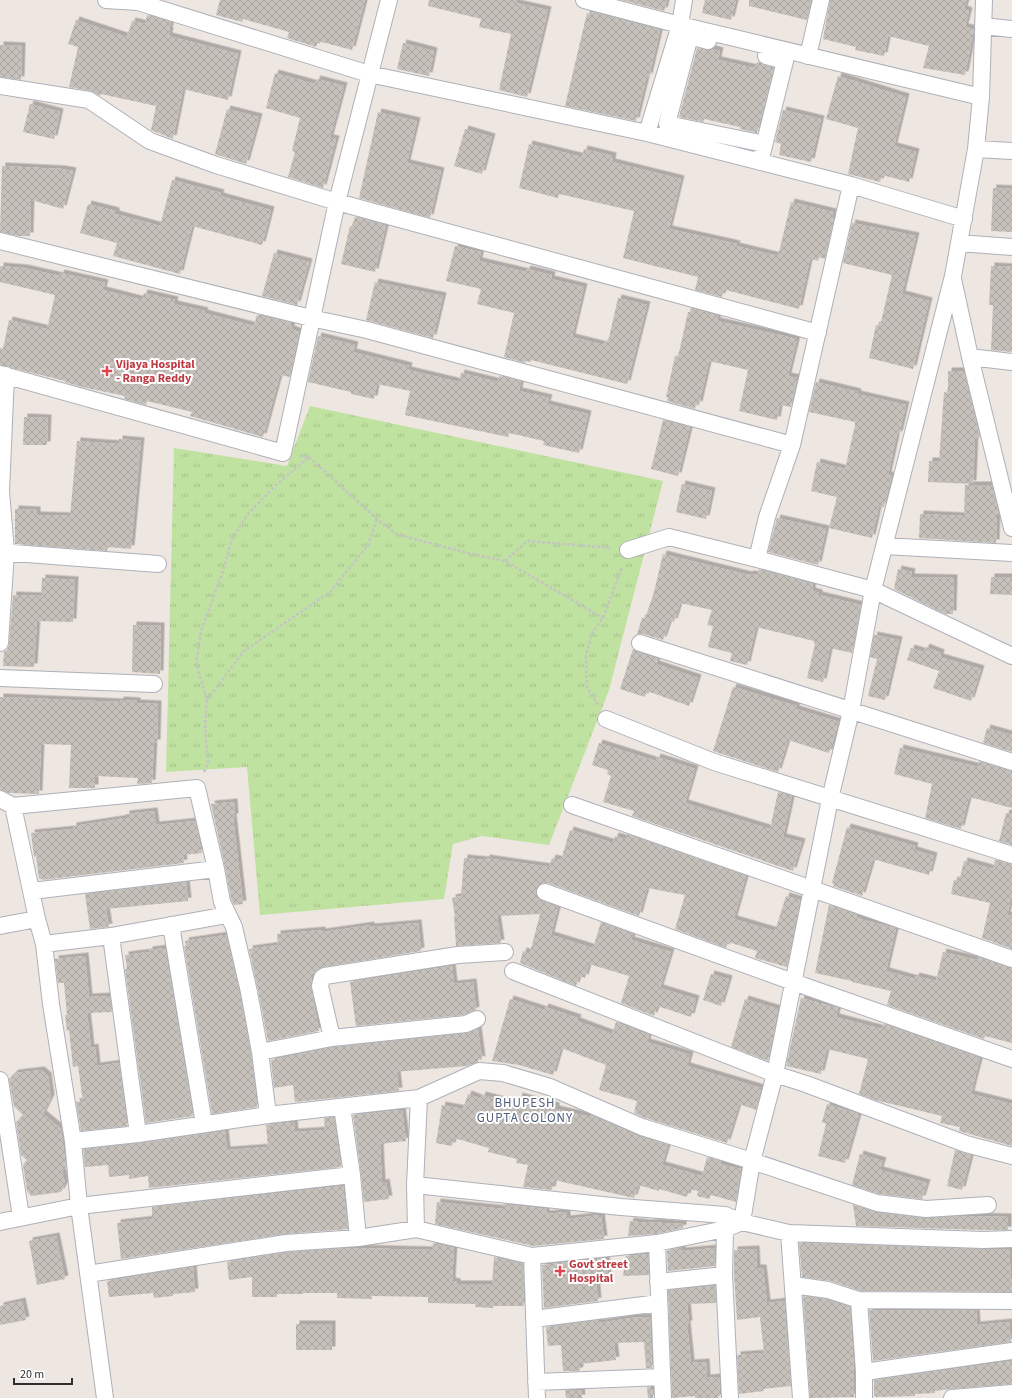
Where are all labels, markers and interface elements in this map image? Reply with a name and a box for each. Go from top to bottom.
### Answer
place label: Vijaya Hospital - Ranga Reddy [115,356,195,387]
marker: Vijaya Hospital - Ranga Reddy [101,365,113,377]
district label: BHUPESH GUPTA COLONY [477,1094,573,1127]
place label: Govt street Hospital [569,1256,628,1287]
marker: Govt street Hospital [554,1265,566,1277]
scale bar [14,1360,72,1386]
text: 20 m [20,1366,44,1383]

